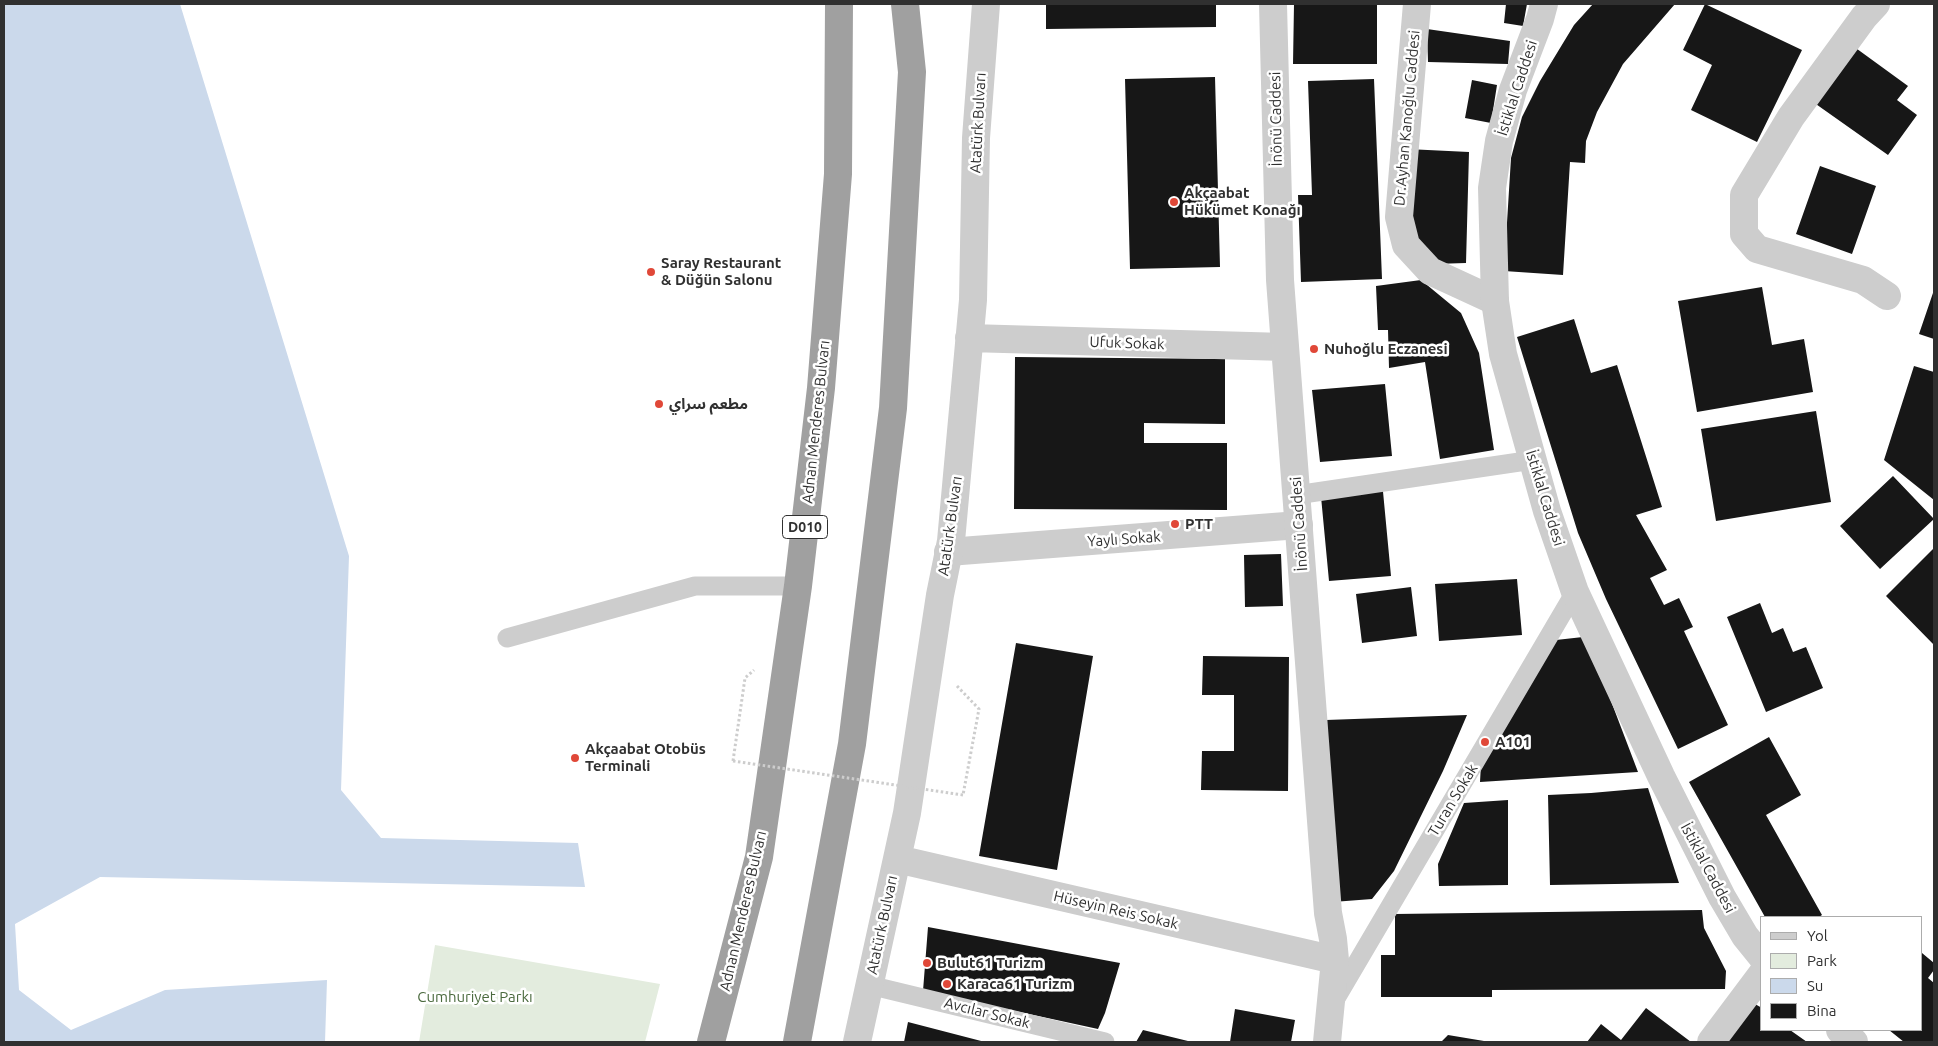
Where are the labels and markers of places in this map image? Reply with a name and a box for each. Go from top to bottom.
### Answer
place label: Akçaabat Hükümet Konağı [1184,184,1301,219]
marker: Akçaabat Hükümet Konağı [1168,196,1180,208]
place label: Saray Restaurant & Düğün Salonu [661,254,781,289]
marker: Saray Restaurant & Düğün Salonu [645,266,657,278]
place label: Nuhoğlu Eczanesi [1324,340,1448,358]
marker: Nuhoğlu Eczanesi [1308,343,1320,355]
place label: مطعم سراي [669,395,748,413]
marker: مطعم سراي [653,398,665,410]
place label: PTT [1185,515,1213,533]
marker: PTT [1169,518,1181,530]
place label: A101 [1495,733,1531,751]
marker: A101 [1479,736,1491,748]
place label: Akçaabat Otobüs Terminali [585,740,706,775]
marker: Akçaabat Otobüs Terminali [569,752,581,764]
place label: Bulut61 Turizm [937,954,1043,972]
marker: Bulut61 Turizm [921,957,933,969]
place label: Karaca61 Turizm [957,975,1072,993]
marker: Karaca61 Turizm [941,978,953,990]

